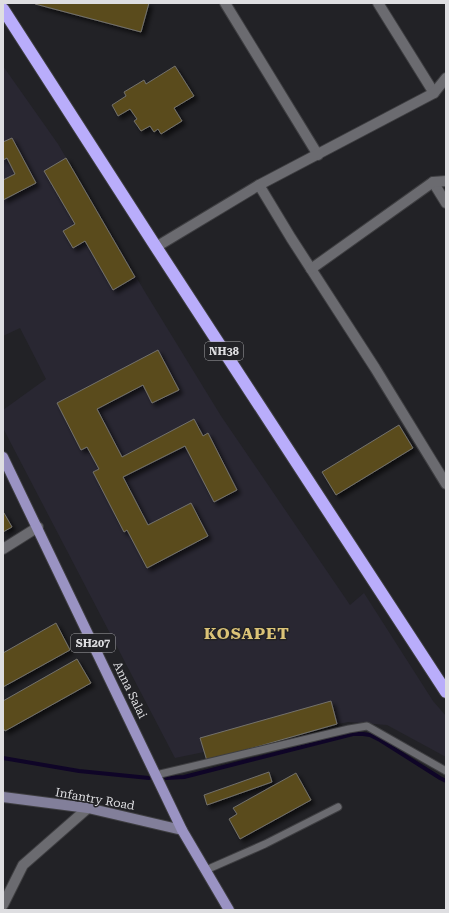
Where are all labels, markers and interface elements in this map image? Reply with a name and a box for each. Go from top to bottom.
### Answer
road number: NH38 [205,342,243,360]
district label: KOSAPET [204,624,290,643]
road number: SH207 [71,634,115,652]
street label: Anna Salai [110,659,150,721]
street label: Infantry Road [54,785,136,813]

